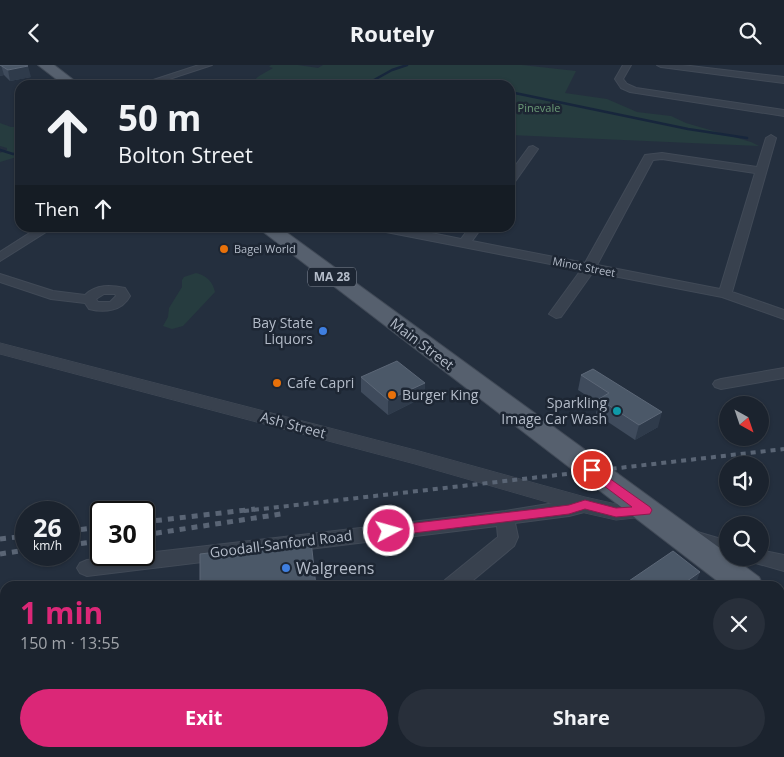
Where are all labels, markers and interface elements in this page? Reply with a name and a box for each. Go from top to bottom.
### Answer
text: Routely [350,18,434,48]
icon: back [20,19,48,47]
icon: search [736,19,764,47]
text: 50 m [118,94,201,141]
icon: ahead [35,100,100,165]
park label: Pinevale [518,100,560,115]
text: Bolton Street [118,139,253,169]
icon: ahead [89,195,117,223]
text: Then [35,196,79,222]
place label: Bagel World [234,241,296,256]
marker: Bagel World [218,243,230,255]
street label: Minot Street [551,253,617,280]
road number: MA 28 [308,267,356,287]
place label: Bay State Liquors [252,313,313,348]
street label: Main Street [387,313,458,374]
marker: Bay State Liquors [317,325,329,337]
place label: Cafe Capri [287,373,354,392]
marker: Cafe Capri [271,377,283,389]
place label: Burger King [402,385,479,404]
marker: Burger King [386,389,398,401]
place label: Sparkling Image Car Wash [501,393,607,428]
north arrow [719,396,769,446]
map controls [719,396,769,566]
marker: Sparkling Image Car Wash [611,405,623,417]
street label: Ash Street [258,407,328,442]
pin [571,449,613,491]
icon: arrive [578,456,606,484]
button: sound [719,456,769,506]
speed limit sign: 30 [90,501,155,566]
position arrow [362,504,414,556]
text: 26 [33,510,62,544]
button: search [719,516,769,566]
street label: Goodall-Sanford Road [209,525,353,562]
text: km/h [33,537,62,554]
place label: Walgreens [296,557,374,579]
marker: Walgreens [280,562,292,574]
text: 1 min [20,592,103,633]
button: close [713,598,765,650]
text: 150 m · 13:55 [20,632,120,654]
button: Exit [20,689,388,747]
button: Share [398,689,765,747]

